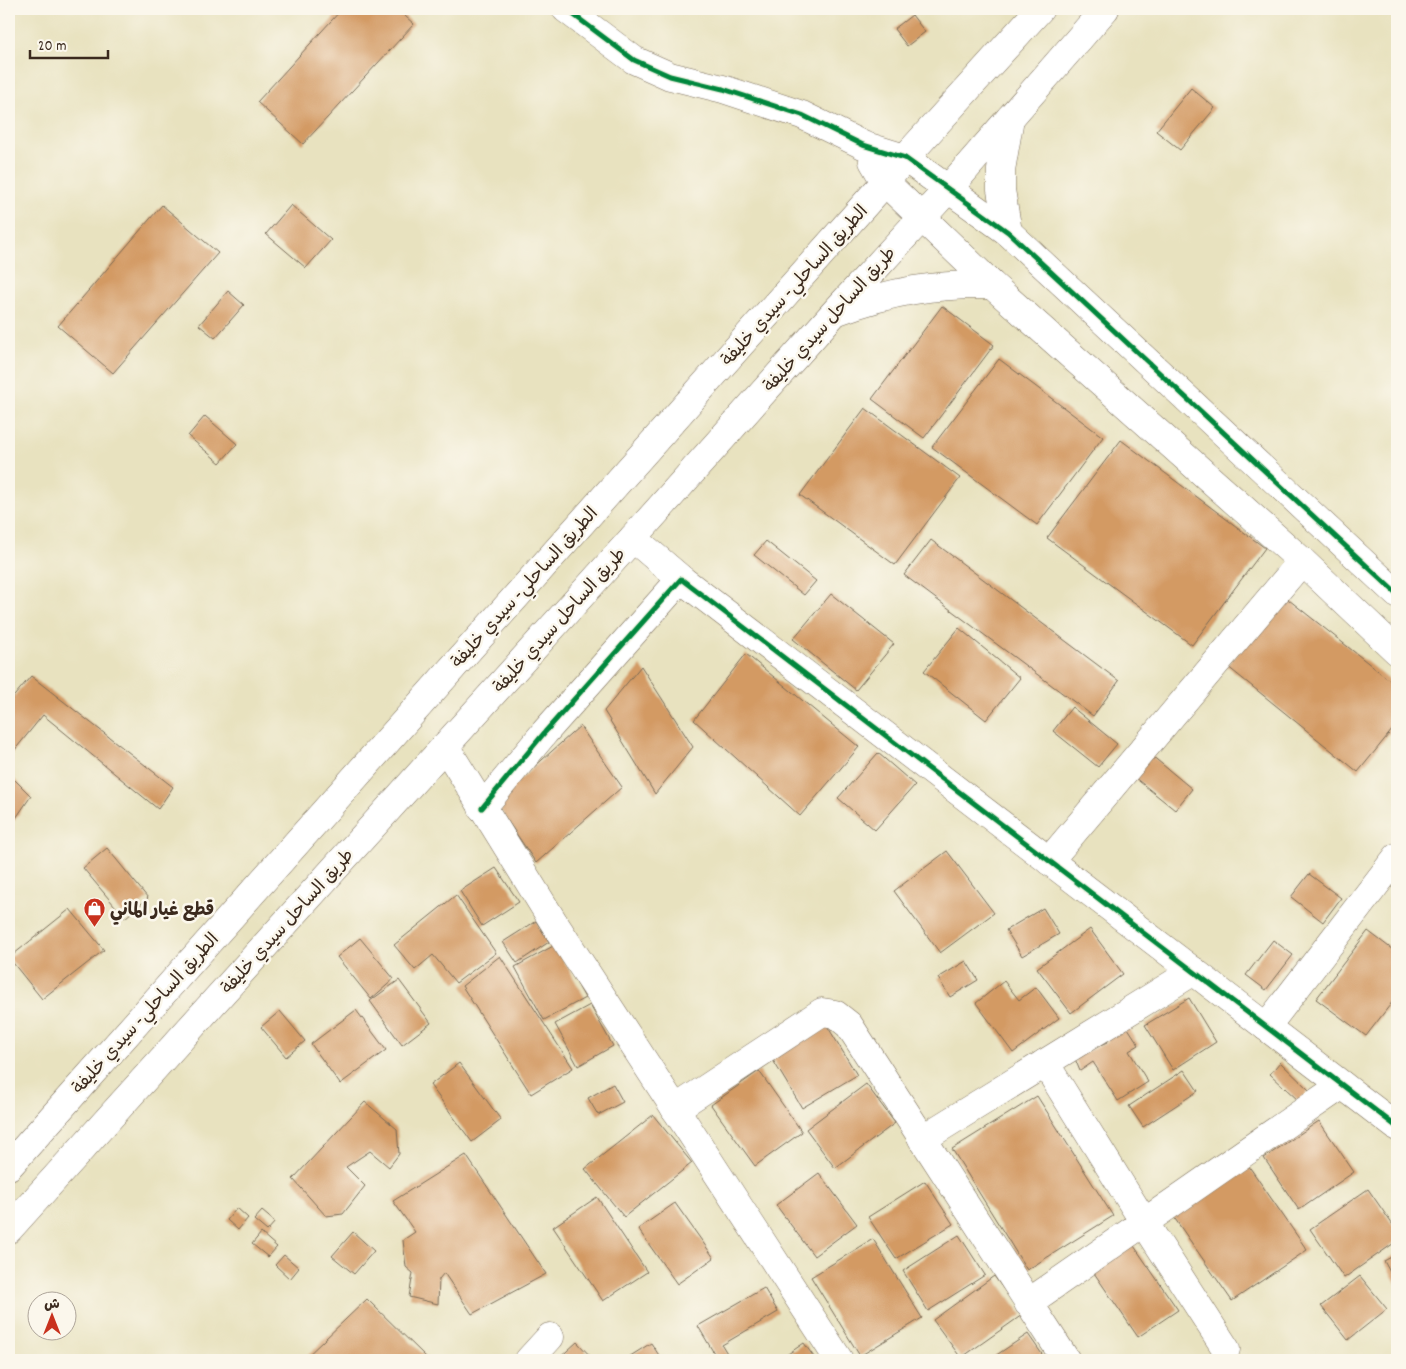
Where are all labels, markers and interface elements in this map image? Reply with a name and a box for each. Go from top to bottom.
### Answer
scale bar [30,28,108,60]
text: 20 m [38,36,66,58]
street label: الطريق الساحلي- سيدي خليفة [717,201,876,373]
street label: طريق الساحل سيدي خليفة [759,243,903,399]
street label: الطريق الساحلي- سيدي خليفة [447,503,606,675]
street label: طريق الساحل سيدي خليفة [489,544,633,700]
street label: طريق الساحل سيدي خليفة [217,845,361,1001]
shop icon: قطع غيار الماني [82,897,106,928]
place label: قطع غيار الماني [110,899,214,925]
street label: الطريق الساحلي- سيدي خليفة [68,929,227,1101]
north arrow [28,1292,78,1342]
text: ش [44,1295,60,1315]

